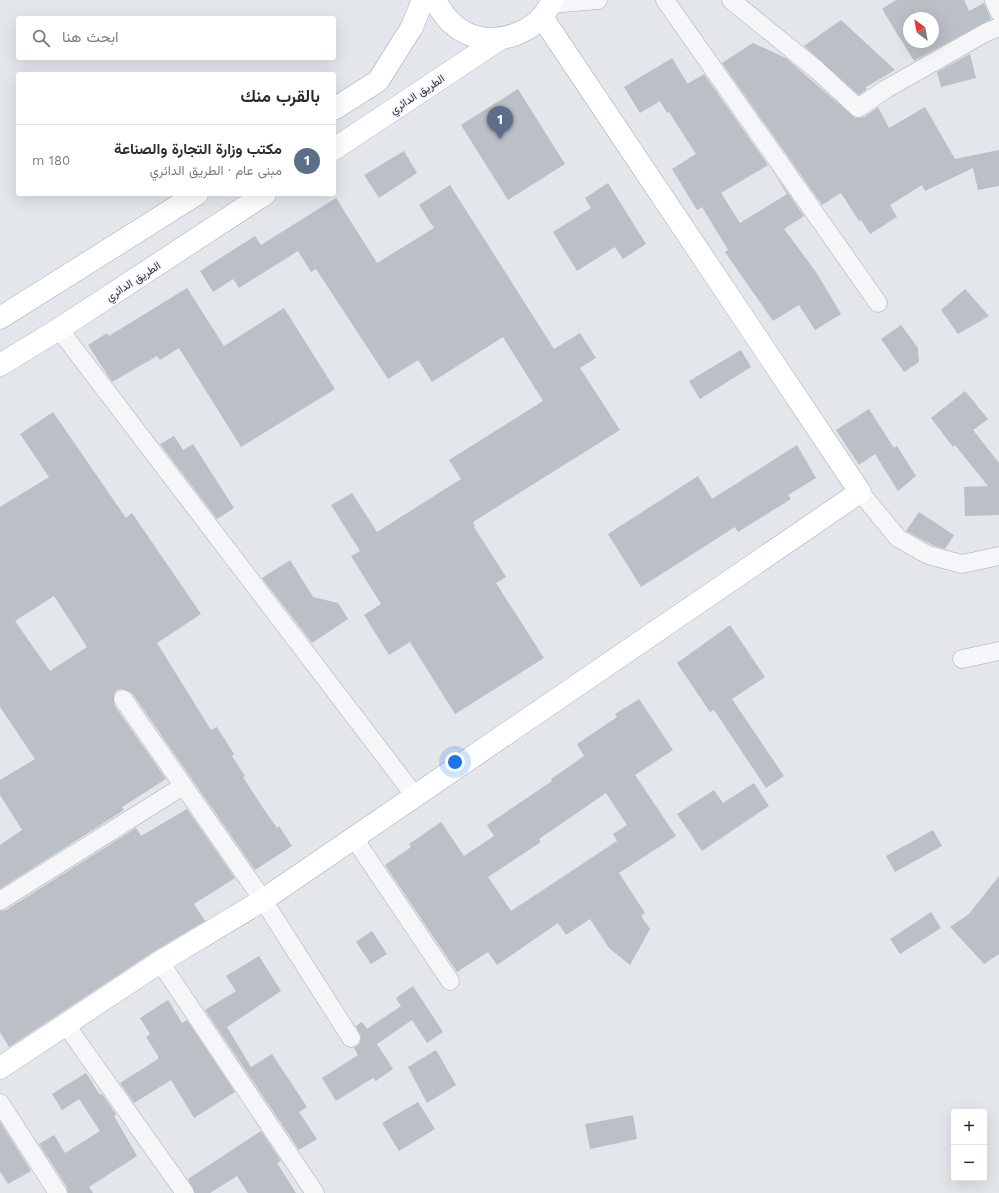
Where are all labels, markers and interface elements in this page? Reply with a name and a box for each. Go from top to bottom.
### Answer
north arrow [903,12,939,48]
search box [16,16,336,60]
icon: search [30,27,52,49]
text: ابحث هنا [62,28,119,46]
street label: الطريق الدائري [387,72,449,119]
text: بالقرب منك [240,86,320,106]
pin: 1 [487,106,513,139]
text: مكتب وزارة التجارة والصناعة [114,140,282,158]
text: 180 m [32,153,70,168]
text: 1 [304,153,310,168]
text: مبنى عام · الطريق الدائري [150,163,282,178]
street label: الطريق الدائري [103,259,165,306]
your location [445,752,465,772]
map controls [951,1109,987,1181]
button: + [951,1109,987,1145]
button: − [951,1145,987,1181]

